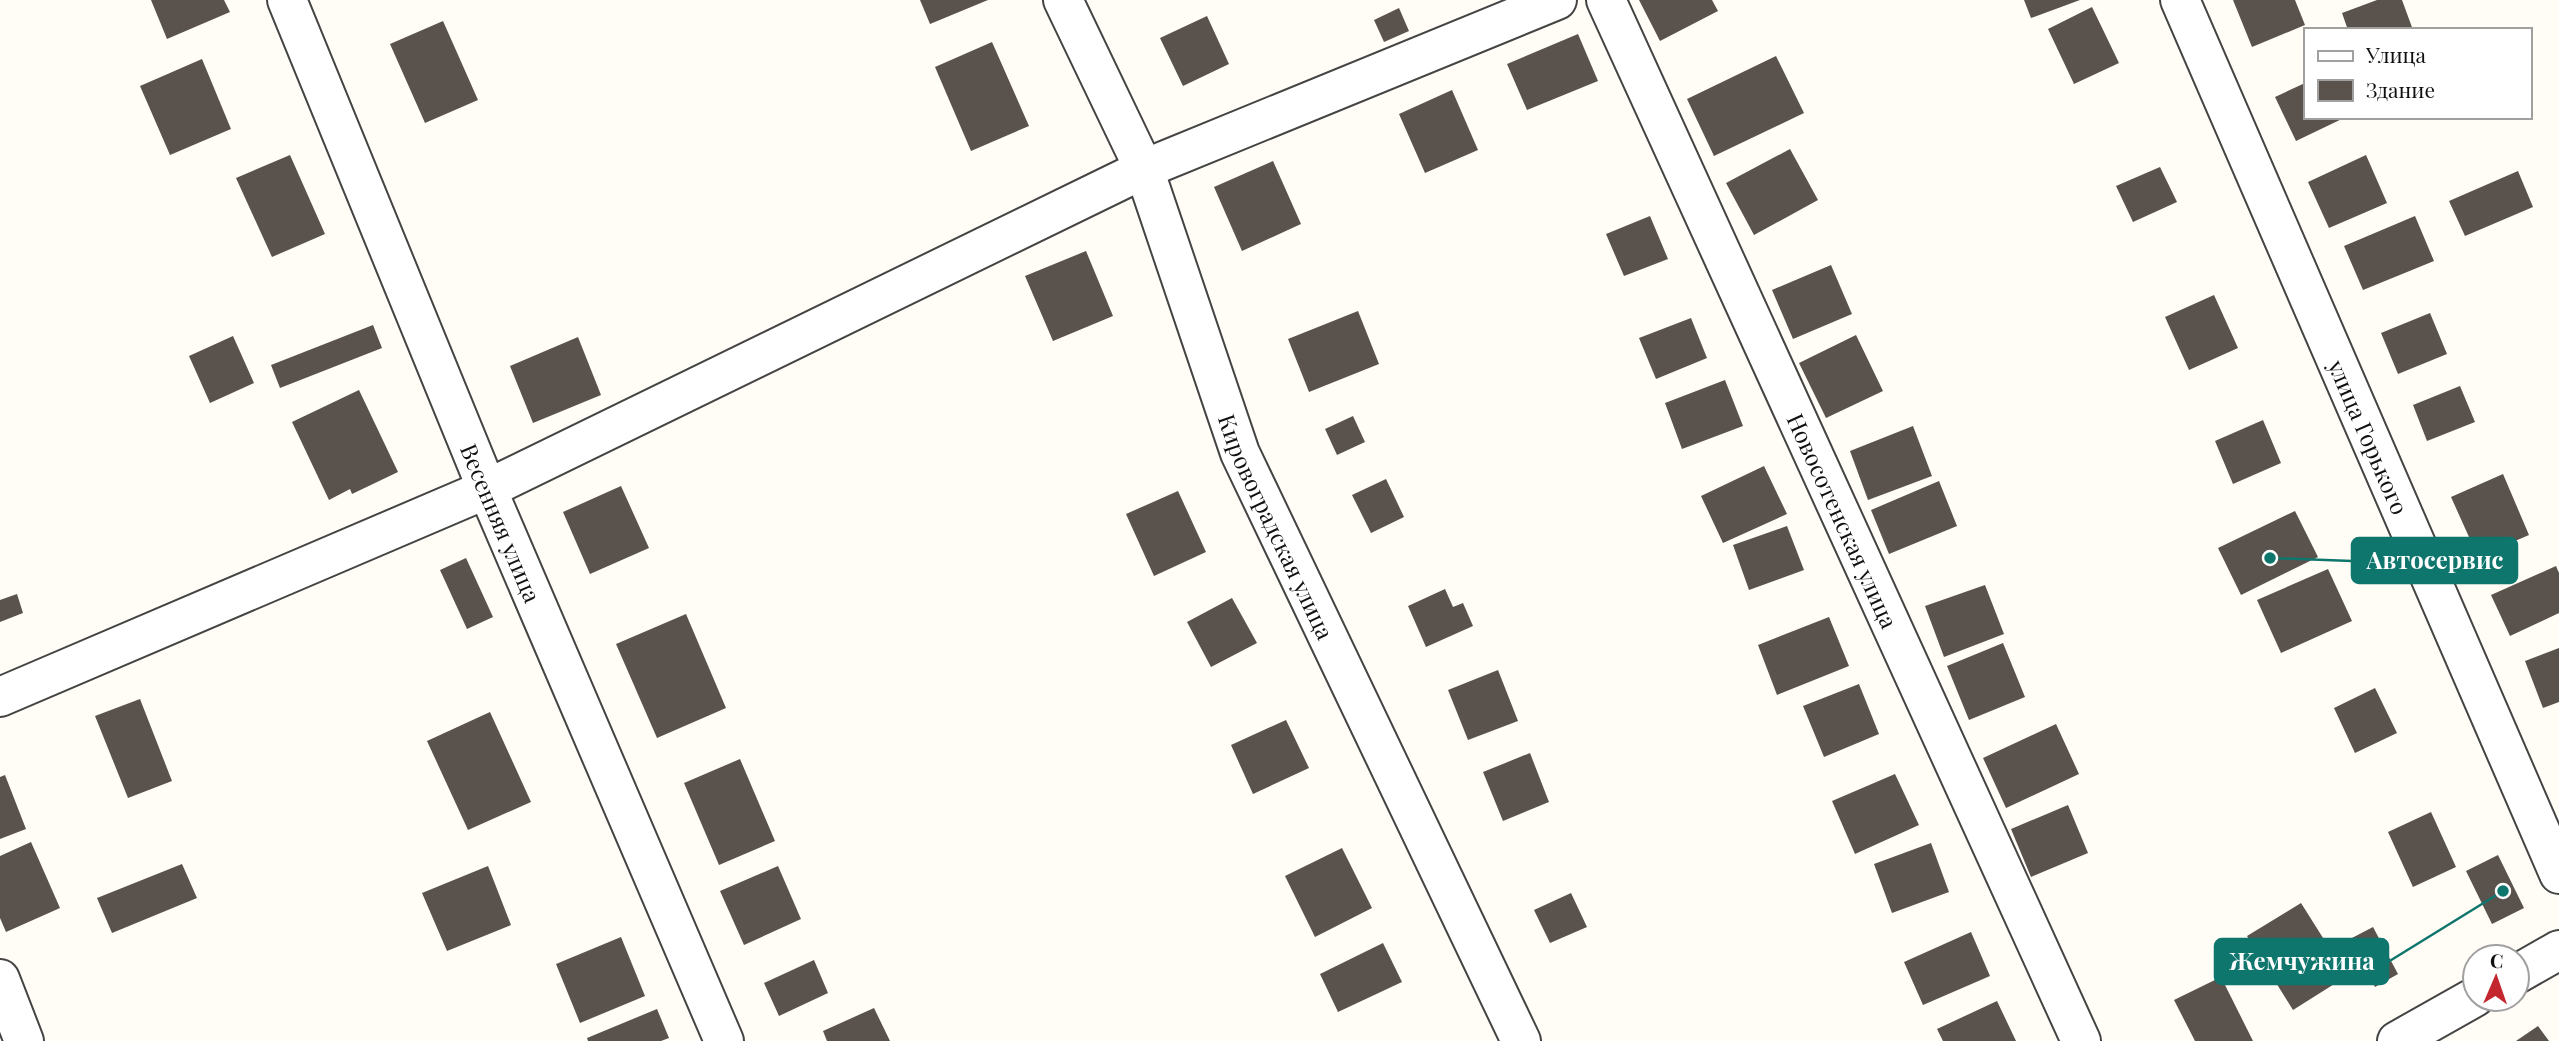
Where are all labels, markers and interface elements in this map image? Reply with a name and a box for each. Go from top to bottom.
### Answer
legend [2304,28,2531,119]
text: Улица [2365,40,2427,68]
text: Здание [2366,75,2435,103]
street label: улица Горького [2322,354,2417,519]
street label: Новосотенская улица [1781,408,1906,633]
street label: Кировоградская улица [1212,410,1342,644]
street label: Весенняя улица [454,439,549,607]
callout: Автосервис [2352,538,2517,583]
text: Автосервис [2365,543,2504,575]
callout: Жемчужина [2215,939,2388,984]
north arrow [2461,943,2531,1013]
text: Жемчужина [2228,944,2375,976]
text: С [2489,947,2504,973]

